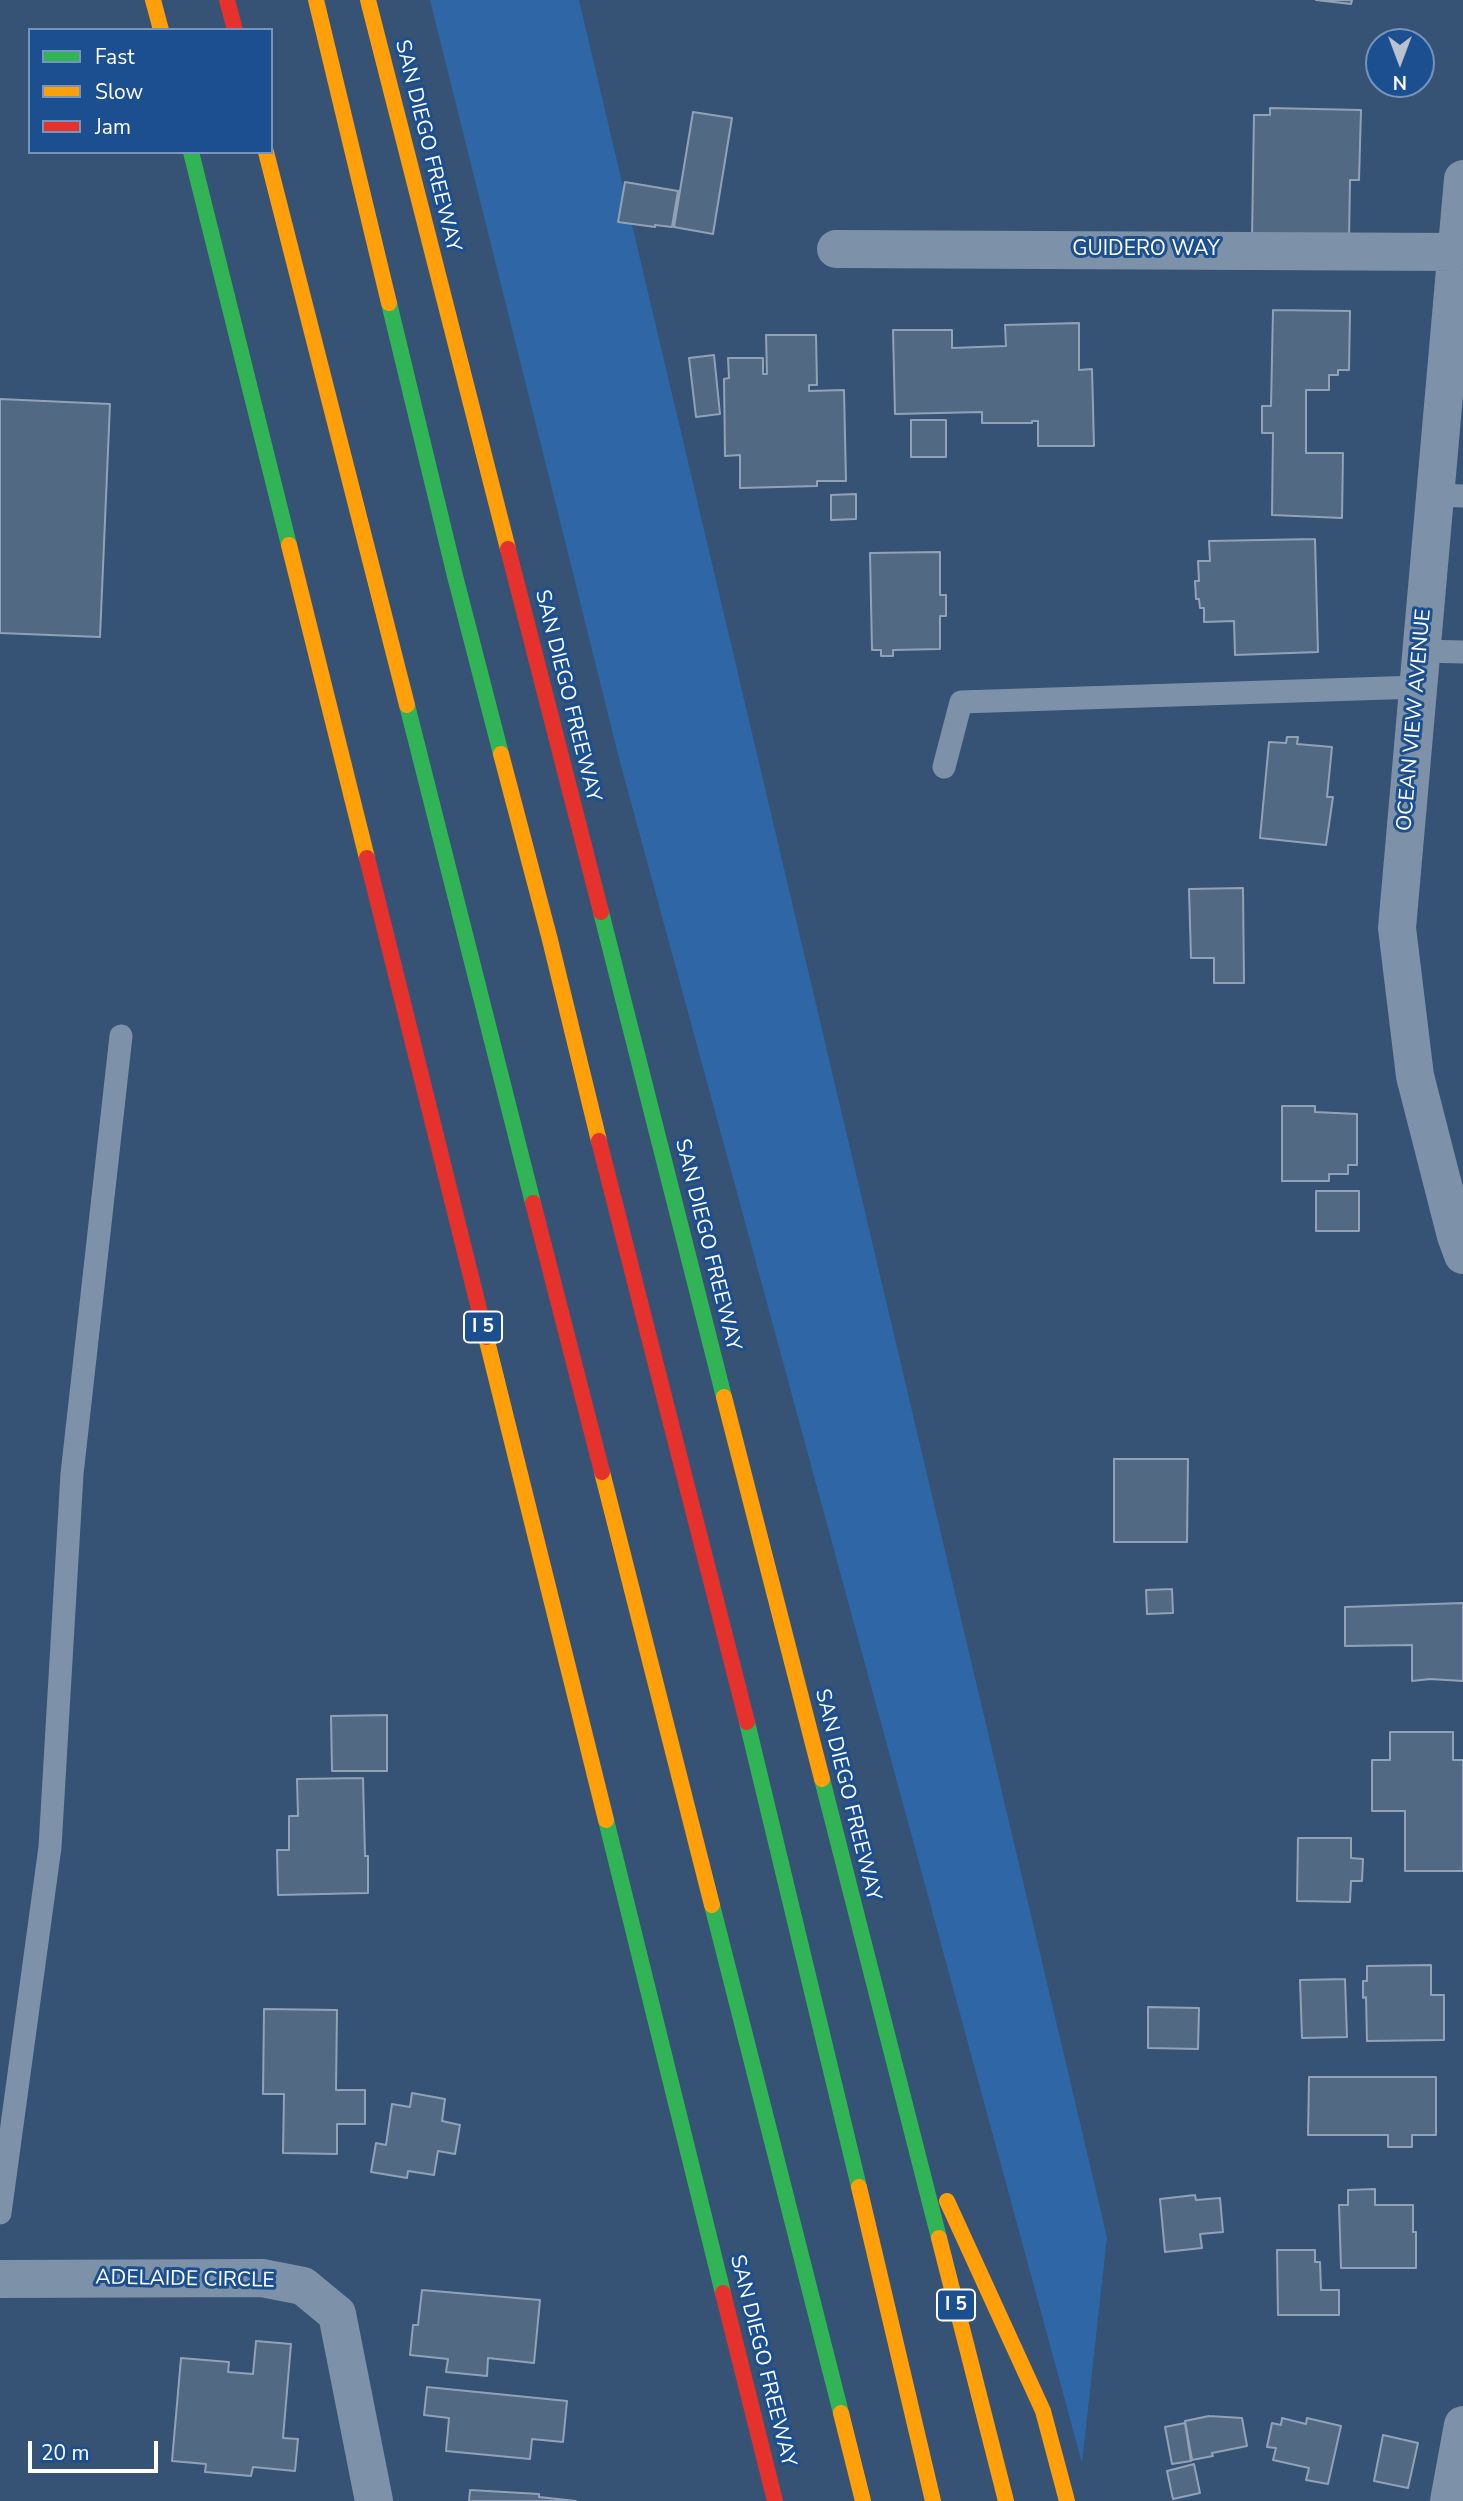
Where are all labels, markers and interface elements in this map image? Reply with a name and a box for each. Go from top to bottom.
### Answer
legend [28,28,273,154]
north arrow [1365,28,1435,98]
street label: SAN DIEGO FREEWAY [388,38,466,254]
text: Fast [95,43,135,71]
text: N [1393,69,1407,95]
text: Slow [95,78,143,106]
text: Jam [95,113,131,141]
street label: GUIDERO WAY [1072,237,1220,263]
street label: SAN DIEGO FREEWAY [528,588,606,804]
street label: OCEAN VIEW AVENUE [1393,608,1437,832]
street label: SAN DIEGO FREEWAY [668,1137,746,1353]
road number: I 5 [464,1312,502,1343]
street label: SAN DIEGO FREEWAY [808,1687,886,1903]
street label: SAN DIEGO FREEWAY [723,2253,801,2469]
street label: ADELAIDE CIRCLE [95,2266,275,2294]
road number: I 5 [937,2290,975,2320]
scale bar [32,2428,161,2472]
text: 20 m [41,2439,90,2467]

